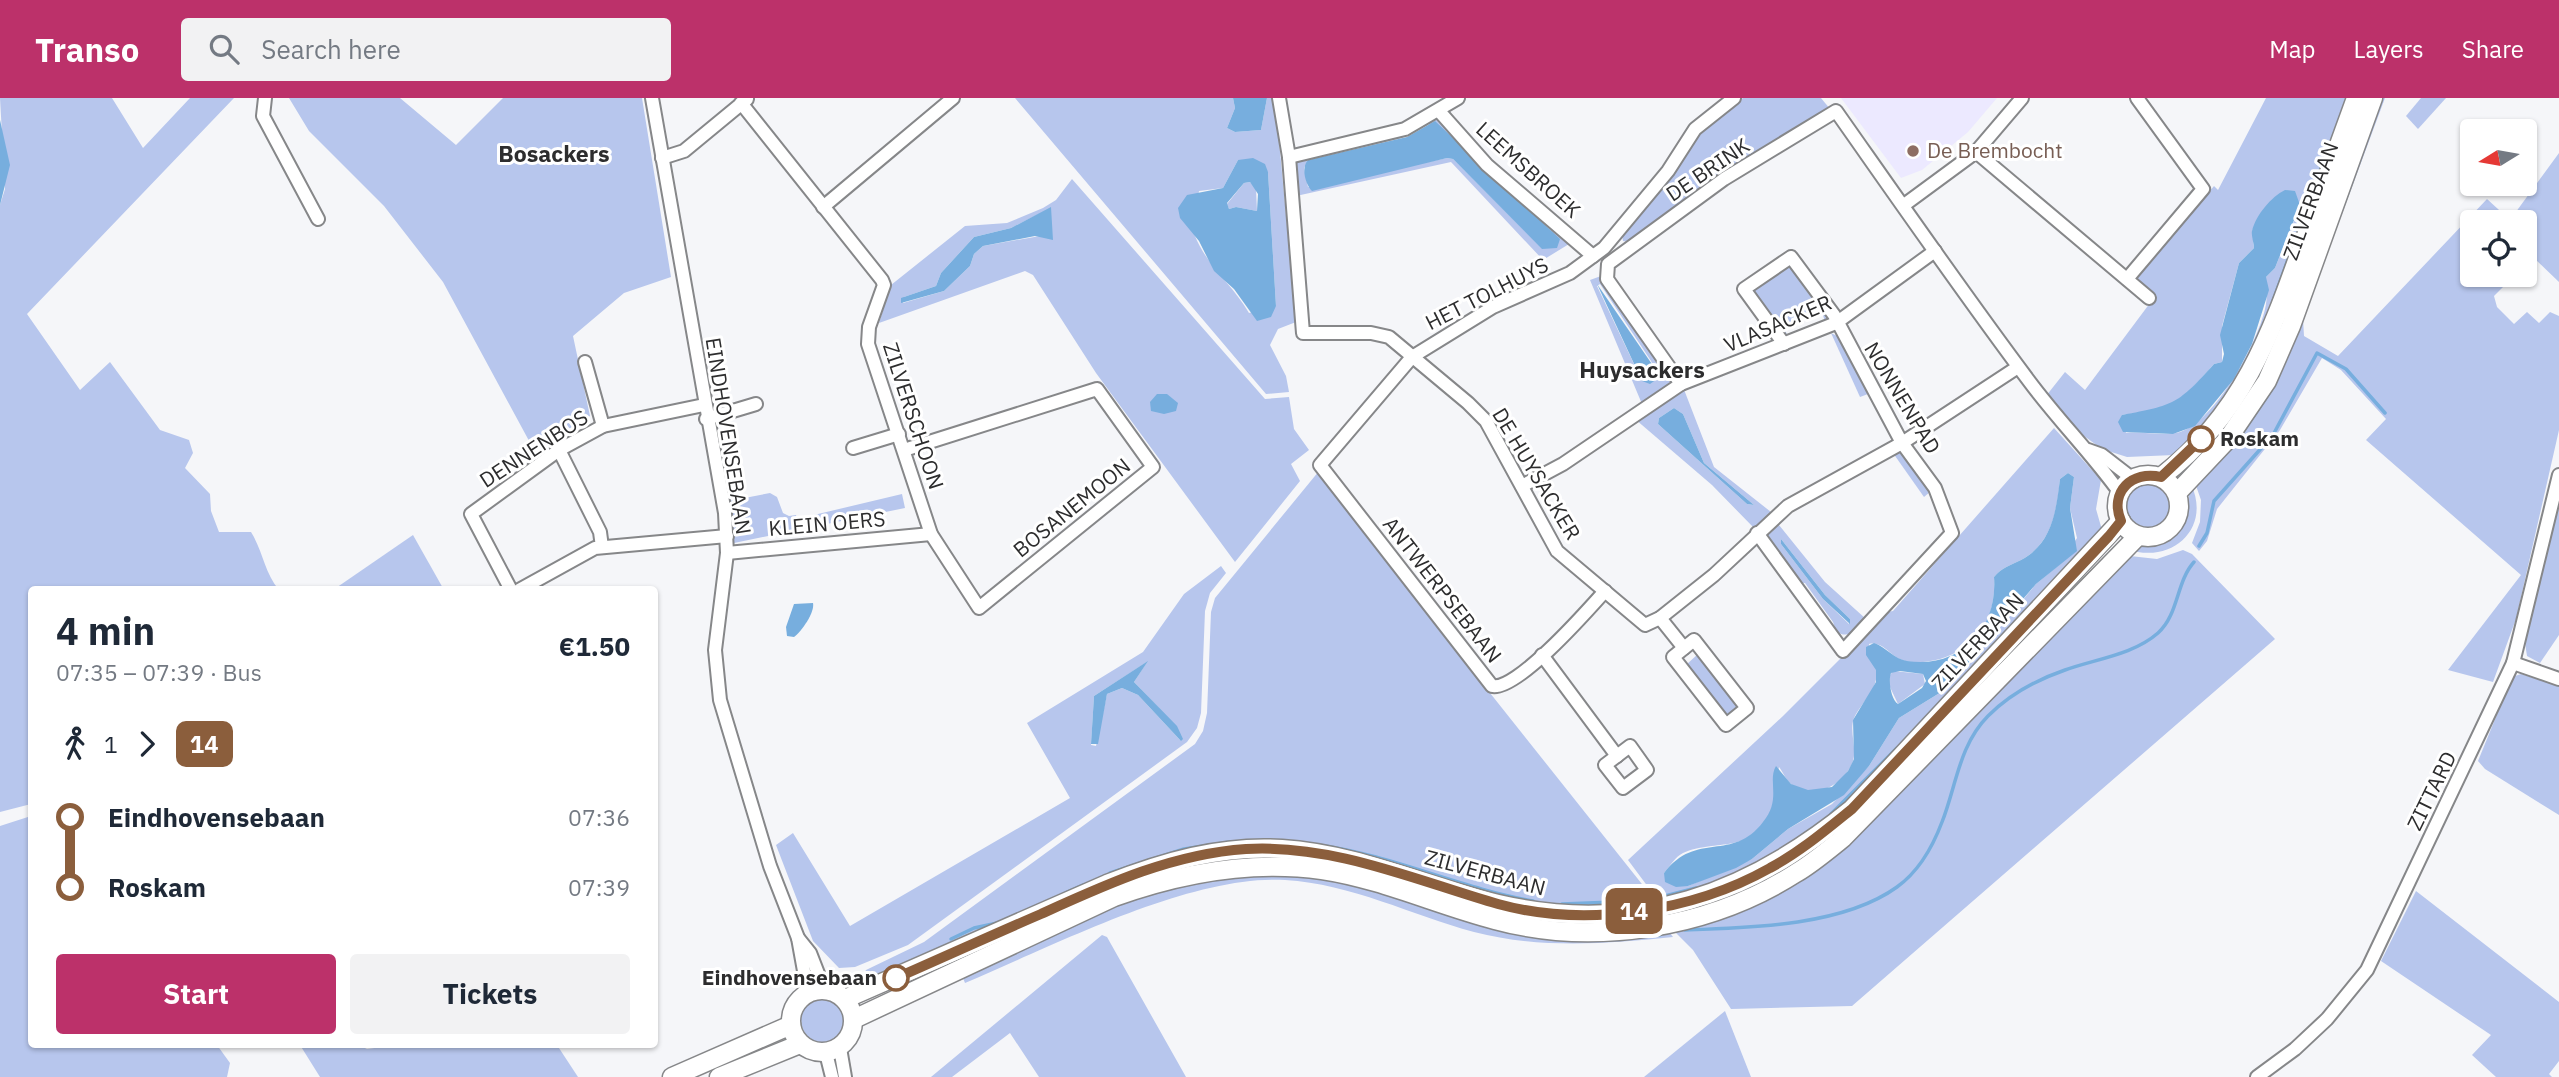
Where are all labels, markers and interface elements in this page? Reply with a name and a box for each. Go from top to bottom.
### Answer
search box [181,18,671,81]
text: Transo [35,28,139,71]
icon: search [205,30,243,68]
text: Search here [261,32,401,66]
text: Map [2269,33,2316,65]
text: Layers [2354,33,2424,65]
text: Share [2462,33,2524,65]
street label: LEEMSBROEK [1470,115,1587,224]
north arrow [2460,119,2538,196]
map controls [2460,119,2537,287]
street label: DE BRINK [1660,131,1755,207]
place label: De Brembocht [1927,136,2063,164]
district label: Bosackers [498,138,610,168]
street label: ZILVERBAAN [2276,138,2344,264]
marker: De Brembocht [1905,143,1921,159]
button: locate [2460,210,2537,287]
street label: HET TOLHUYS [1420,250,1553,336]
street label: VLASACKER [1719,288,1836,358]
street label: EINDHOVENSEBAAN [700,335,758,536]
street label: NONNENPAD [1858,336,1947,459]
street label: ZILVERSCHOON [877,339,951,493]
district label: Huysackers [1579,354,1705,384]
street label: DE HUYSACKER [1486,402,1587,545]
street label: DENNENBOS [474,403,593,494]
place label: Roskam [2220,424,2299,452]
marker: Roskam [2188,426,2214,452]
street label: BOSANEMOON [1007,451,1136,563]
street label: KLEIN OERS [767,504,886,542]
street label: ANTWERPSEBAAN [1377,511,1509,668]
street label: ZILVERBAAN [1925,586,2030,696]
text: 4 min [56,606,155,655]
text: €1.50 [559,629,630,663]
text: 07:35 – 07:39 · Bus [56,657,262,687]
icon: walk [56,725,94,763]
icon: forward [128,725,166,763]
text: 14 [190,728,219,760]
text: 1 [104,729,118,759]
street label: ZITTARD [2400,746,2462,835]
text: Eindhovensebaan [108,800,325,834]
text: 07:36 [568,802,630,832]
street label: ZILVERBAAN [1422,842,1549,902]
text: Roskam [108,870,206,904]
text: 07:39 [568,872,630,902]
line badge: 14 [1602,888,1666,934]
text: 14 [1620,895,1648,927]
button: Start [56,954,336,1034]
button: Tickets [350,954,630,1034]
place label: Eindhovensebaan [702,963,877,991]
marker: Eindhovensebaan [883,965,909,991]

